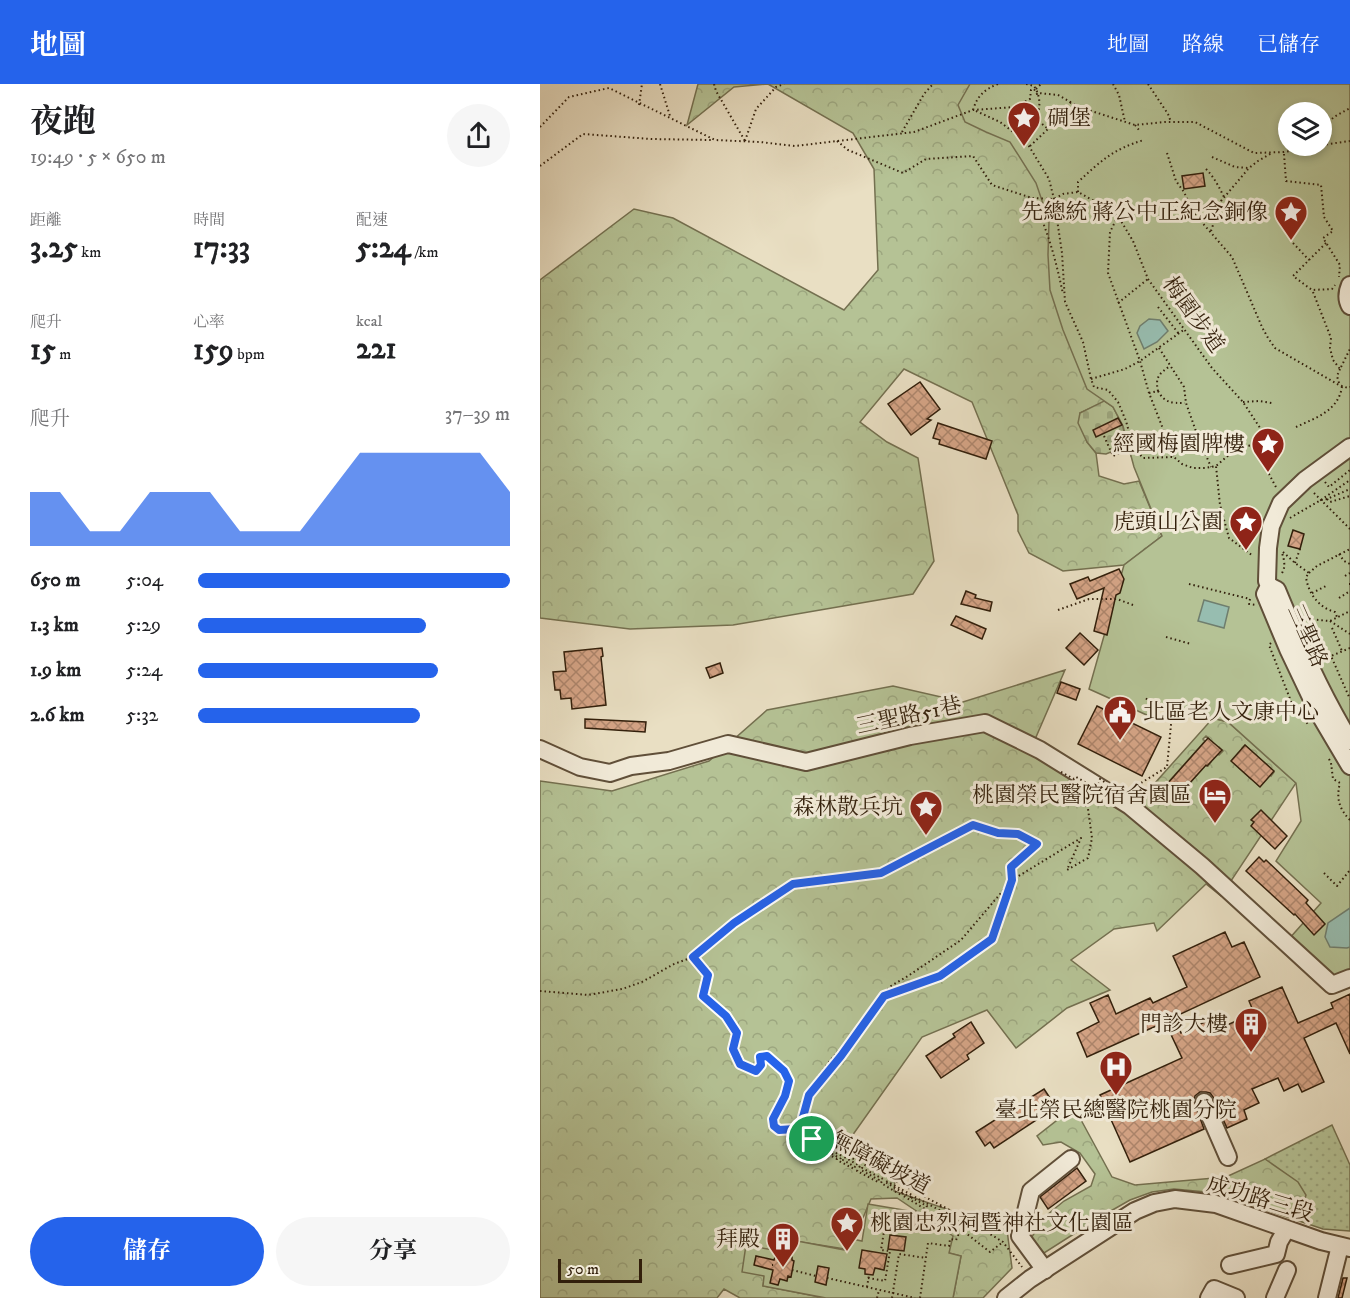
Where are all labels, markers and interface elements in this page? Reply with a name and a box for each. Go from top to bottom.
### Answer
text: 地圖 [30,28,86,63]
text: 地圖 [1107,32,1149,58]
text: 路線 [1182,32,1224,58]
text: 已儲存 [1257,32,1320,58]
place icon: 碉堡 [1006,100,1042,147]
text: 夜跑 [30,102,96,143]
map controls [1278,102,1332,156]
button: layers [1278,102,1332,156]
button: share [447,104,510,167]
place label: 碉堡 [1047,105,1091,132]
text: 19:49 · 5 × 650 m [30,145,166,170]
place icon: 先總統 蔣公中正紀念銅像 [1273,194,1309,241]
place label: 先總統 蔣公中正紀念銅像 [1021,199,1268,226]
text: 距離 [30,210,62,230]
text: 時間 [193,210,225,230]
text: 配速 [356,210,388,230]
text: 3.25 [30,230,78,267]
text: 17:33 [193,230,250,267]
text: 5:24 [356,230,411,267]
text: km [78,242,101,262]
text: /km [411,242,438,262]
street label: 梅園步道 [1156,271,1230,359]
text: kcal [356,311,382,331]
text: 爬升 [30,312,62,332]
text: 心率 [193,312,225,332]
text: 221 [356,331,397,368]
text: 15 [30,332,56,369]
text: 159 [193,332,234,369]
text: m [56,344,71,364]
text: bpm [234,344,265,364]
text: 37–39 m [445,402,510,427]
text: 爬升 [30,407,70,432]
place icon: 經國梅園牌樓 [1250,426,1286,473]
place label: 經國梅園牌樓 [1113,431,1245,458]
place icon: 虎頭山公園 [1228,504,1264,551]
place label: 虎頭山公園 [1113,509,1223,536]
text: 650 m [30,568,80,593]
text: 5:04 [126,568,163,593]
street label: 三聖路 [1281,600,1333,672]
text: 1.3 km [30,613,79,638]
text: 5:29 [126,613,161,638]
text: 1.9 km [30,658,81,683]
text: 5:24 [126,658,163,683]
street label: 三聖路51巷 [854,692,964,740]
public building icon: 北區老人文康中心 [1102,694,1138,741]
place label: 北區老人文康中心 [1143,699,1319,726]
text: 2.6 km [30,703,85,728]
text: 5:32 [126,703,158,728]
hotel icon: 桃園榮民醫院宿舍園區 [1197,777,1233,824]
place label: 桃園榮民醫院宿舍園區 [972,782,1192,809]
place icon: 森林散兵坑 [908,789,944,836]
place label: 森林散兵坑 [793,794,903,821]
building icon: 門診大樓 [1233,1006,1269,1053]
place label: 門診大樓 [1140,1011,1228,1038]
hospital icon: 臺北榮民總醫院桃園分院 [1098,1049,1134,1096]
place label: 臺北榮民總醫院桃園分院 [995,1097,1237,1124]
pin [786,1113,837,1164]
icon: arrive [795,1122,828,1155]
street label: 無障礙坡道 [825,1125,935,1201]
street label: 成功路三段 [1203,1170,1317,1228]
place icon: 桃園忠烈祠暨神社文化園區 [829,1205,865,1252]
place label: 桃園忠烈祠暨神社文化園區 [870,1210,1134,1237]
button: 儲存 [30,1217,264,1286]
button: 分享 [276,1217,510,1286]
building icon: 拜殿 [765,1221,801,1268]
place label: 拜殿 [716,1226,760,1253]
scale bar [558,1256,642,1284]
text: 50 m [567,1259,599,1279]

